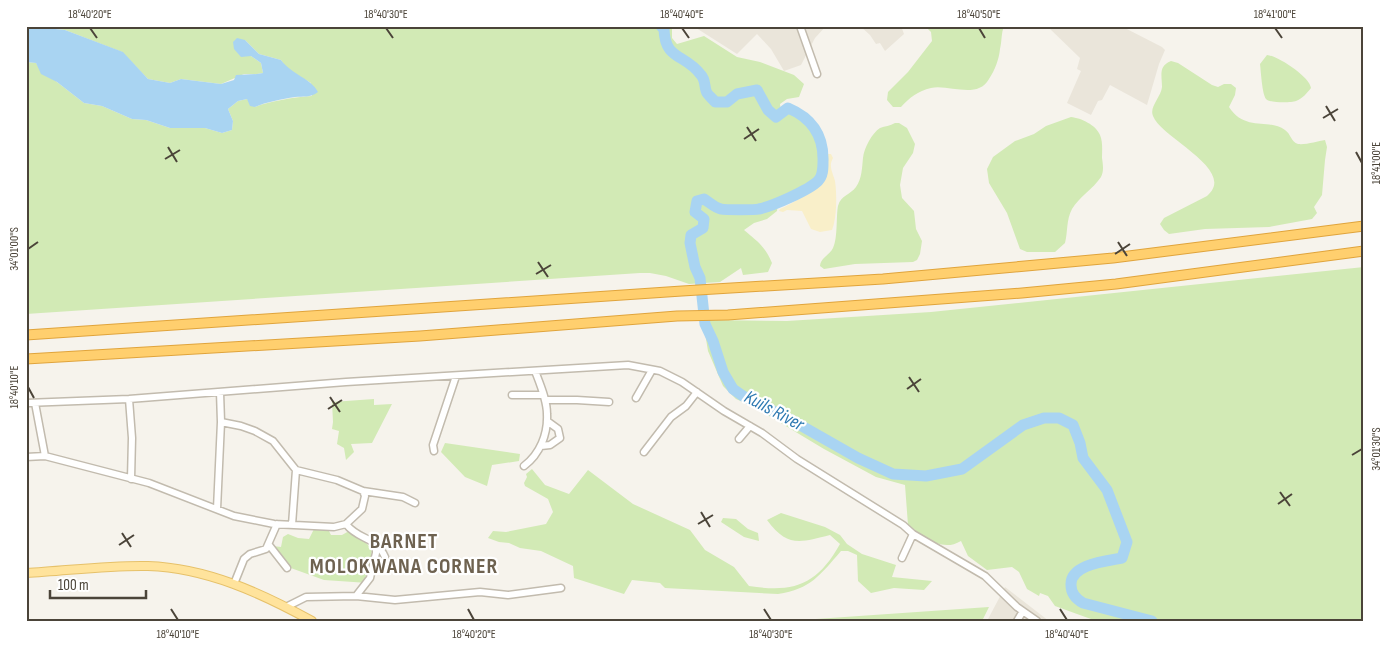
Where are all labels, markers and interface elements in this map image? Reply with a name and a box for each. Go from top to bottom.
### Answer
text: 18°40'20"E [68,7,112,22]
text: 18°40'30"E [364,7,408,22]
text: 18°40'40"E [660,7,704,22]
text: 18°40'50"E [957,7,1001,22]
text: 18°41'00"E [1254,7,1296,22]
text: 18°41'00"E [1369,142,1384,184]
text: 34°01'00"S [7,227,22,271]
text: 18°40'10"E [7,366,22,408]
water label: Kuils River [740,386,808,437]
text: 34°01'30"S [1369,427,1384,471]
district label: BARNET MOLOKWANA CORNER [310,528,498,580]
scale bar [50,567,146,599]
text: 100 m [58,576,89,595]
text: 18°40'10"E [157,627,199,642]
text: 18°40'20"E [452,627,496,642]
text: 18°40'30"E [749,627,793,642]
text: 18°40'40"E [1045,627,1089,642]

